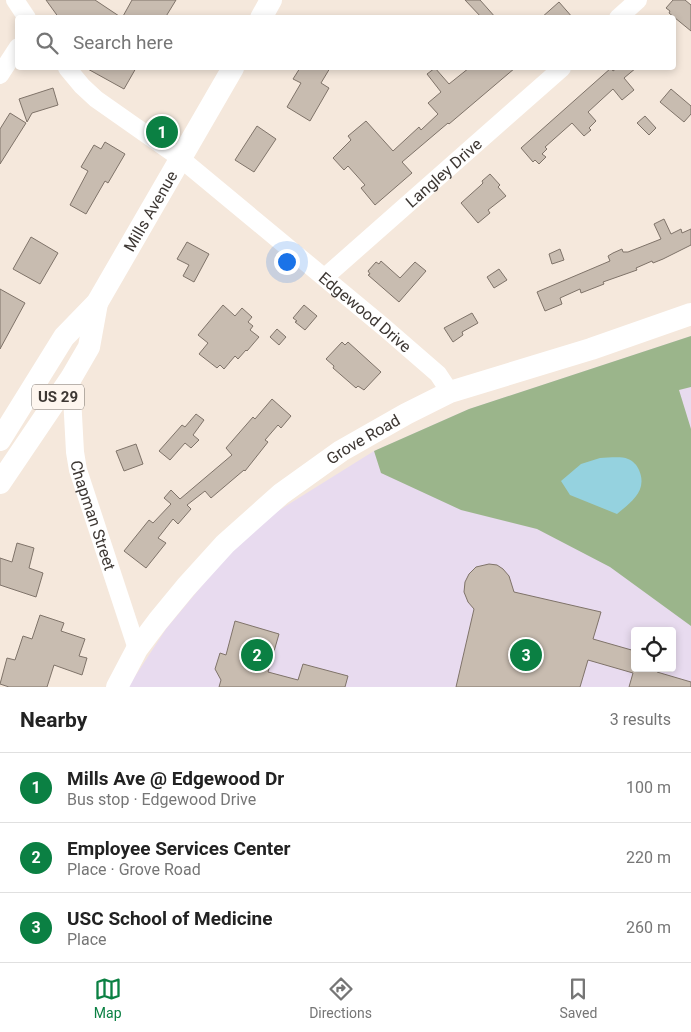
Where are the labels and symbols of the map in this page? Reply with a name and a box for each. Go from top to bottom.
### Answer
pin: 1 [146,113,178,151]
street label: Langley Drive [402,134,486,211]
street label: Mills Avenue [120,167,182,255]
your location [274,249,300,275]
street label: Edgewood Drive [315,268,415,356]
road number: US 29 [32,384,84,410]
street label: Grove Road [323,410,403,468]
street label: Chapman Street [67,459,119,573]
pin: 2 [241,636,273,674]
pin: 3 [510,636,542,674]

